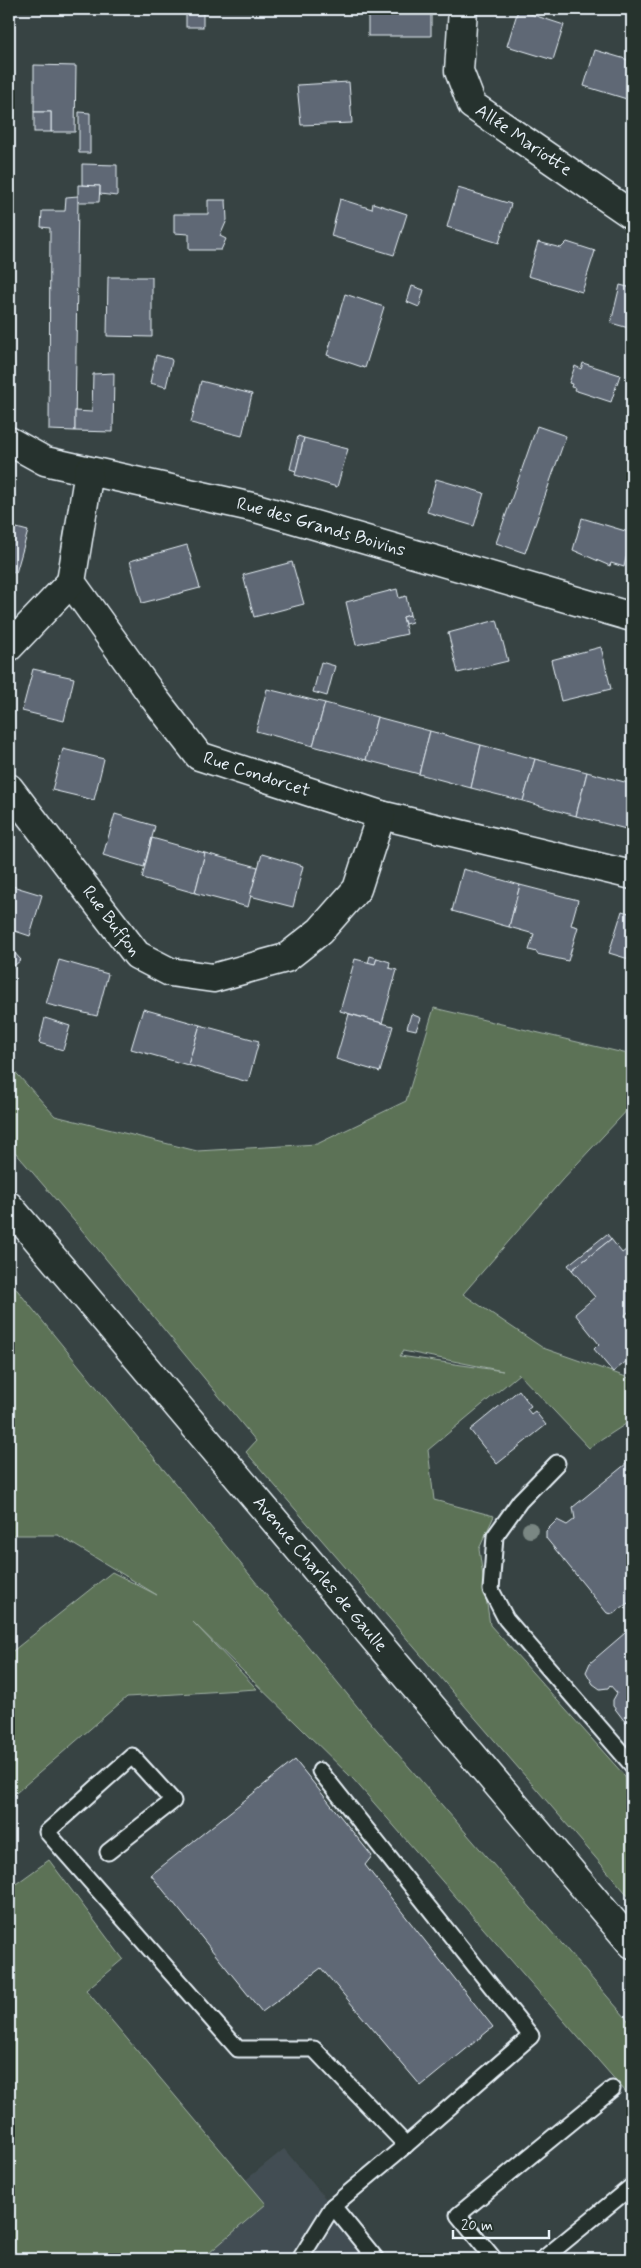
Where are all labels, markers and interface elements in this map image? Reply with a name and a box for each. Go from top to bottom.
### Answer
street label: Allée Mariotte [470,99,577,182]
street label: Rue des Grands Boivins [234,492,408,563]
street label: Rue Condorcet [200,746,313,803]
street label: Rue Buffon [76,881,146,962]
street label: Avenue Charles de Gaulle [247,1491,393,1658]
scale bar [453,2208,550,2240]
text: 20 m [461,2216,493,2236]

